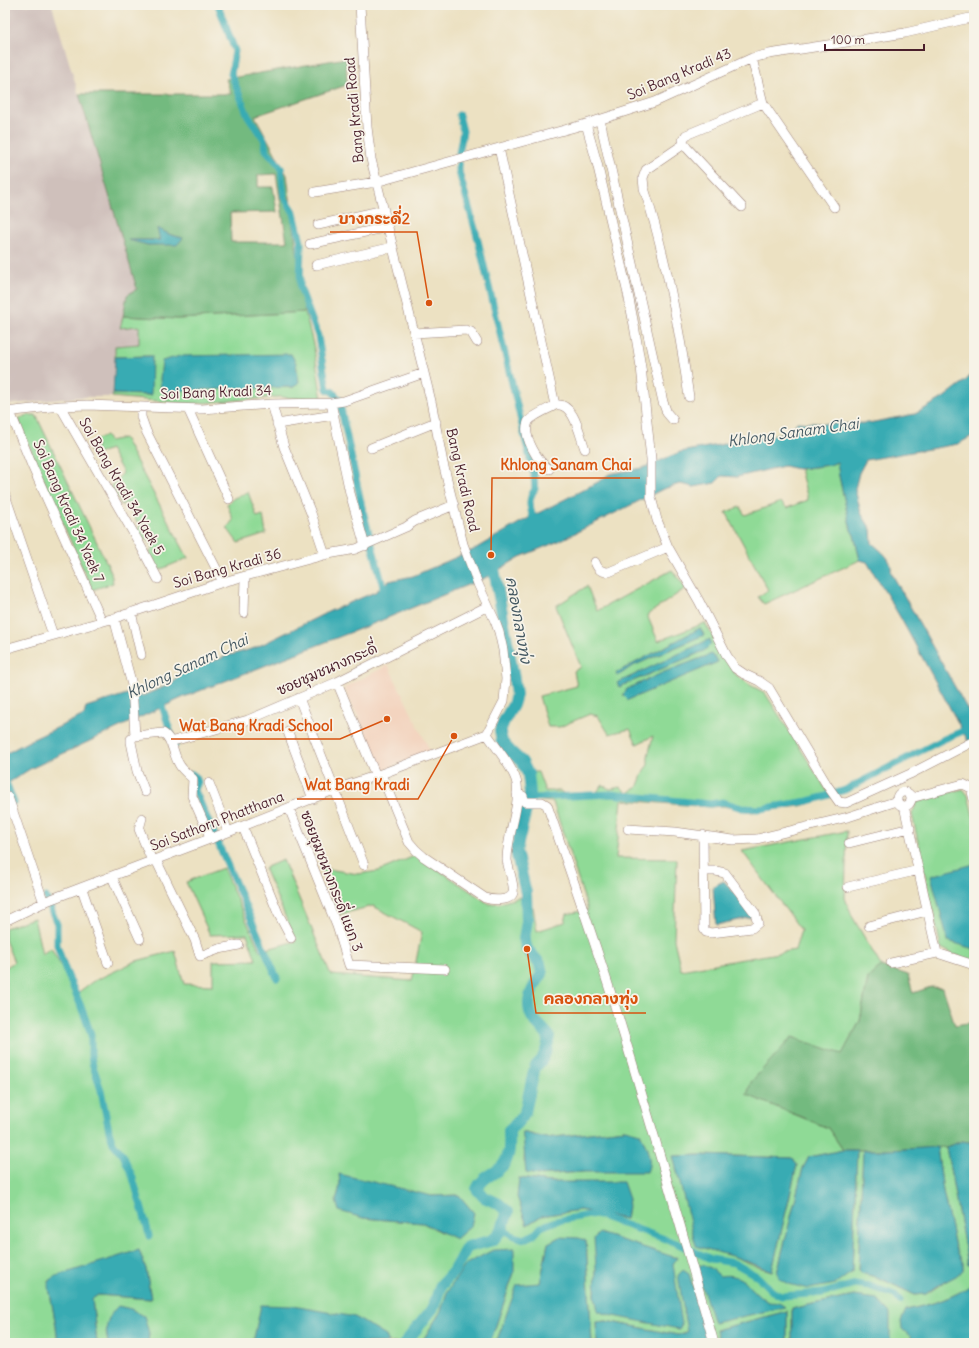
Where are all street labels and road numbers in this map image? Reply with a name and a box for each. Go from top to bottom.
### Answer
street label: Soi Bang Kradi 43 [624,44,734,104]
street label: Bang Kradi Road [340,56,368,164]
street label: Soi Bang Kradi 34 [160,381,272,403]
street label: Soi Bang Kradi 34 Yaek 5 [75,414,169,558]
street label: Bang Kradi Road [442,426,484,534]
street label: Soi Bang Kradi 34 Yaek 7 [29,437,109,585]
street label: Soi Bang Kradi 36 [171,544,283,592]
street label: ซอยชุมชนางกระดี่ [272,635,381,700]
street label: Soi Sathorn Phatthana [148,787,286,855]
street label: ซอยชุมชนางกระดี่ แยก 3 [296,806,371,954]

